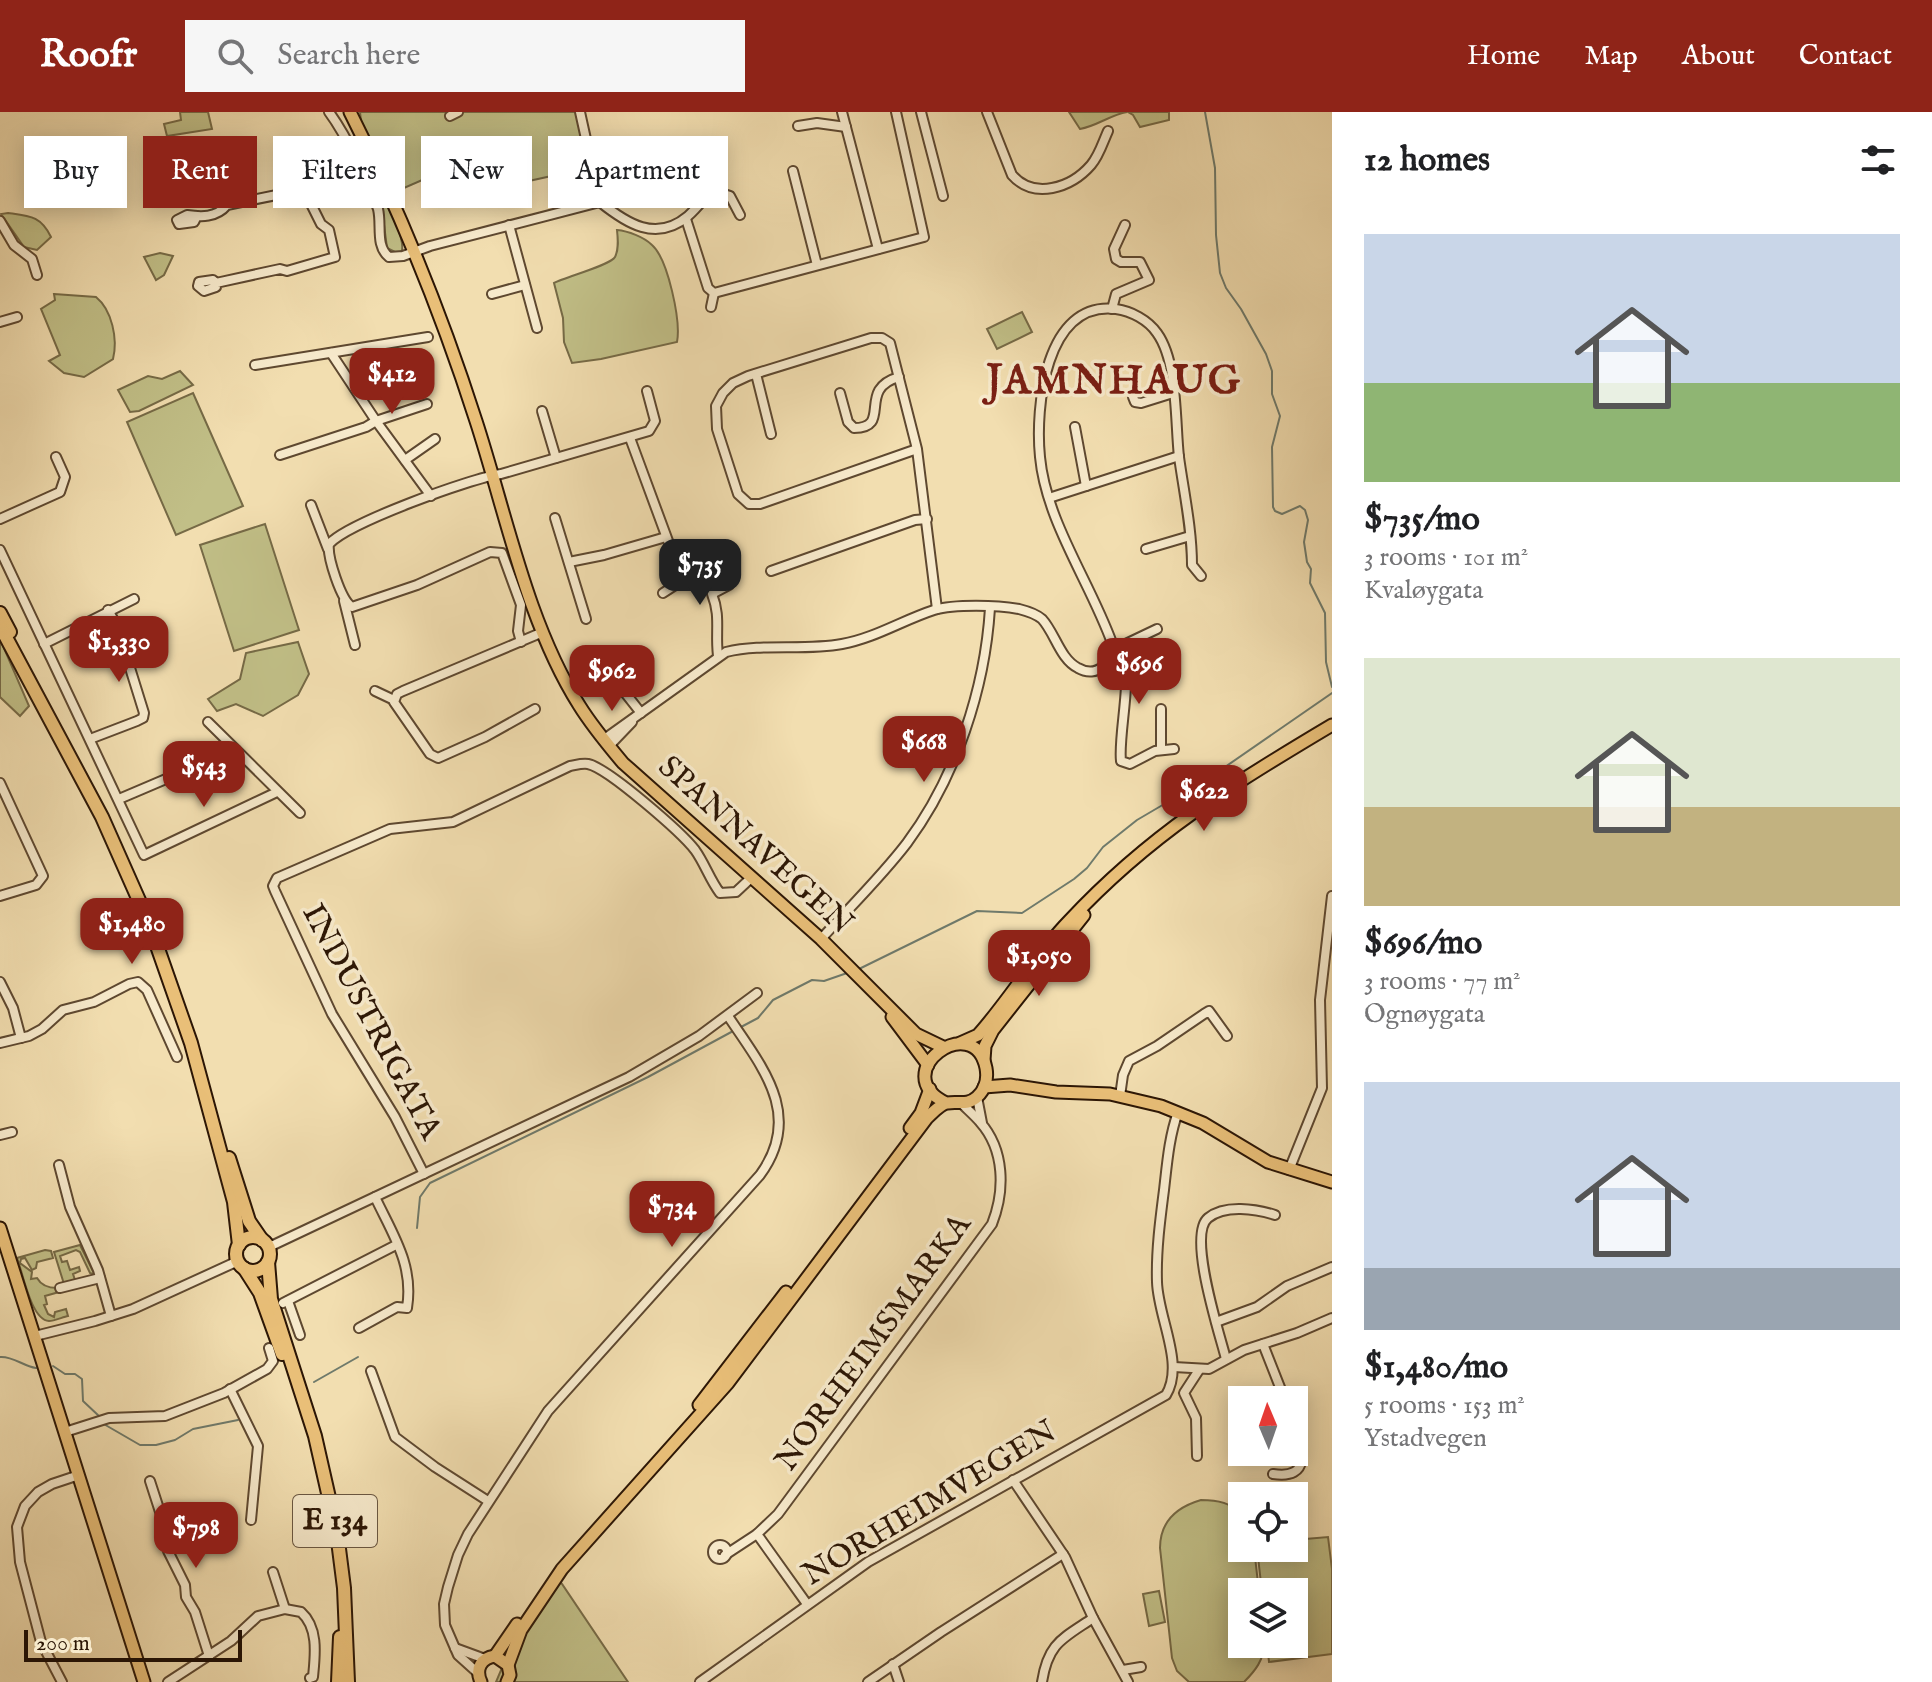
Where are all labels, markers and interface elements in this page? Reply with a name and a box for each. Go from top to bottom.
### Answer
search box [185,20,745,92]
text: Roofr [40,32,137,80]
icon: search [213,34,257,78]
text: Search here [277,37,420,75]
text: Home [1467,39,1540,74]
text: Map [1584,39,1638,74]
text: About [1682,39,1755,74]
text: Contact [1799,39,1892,74]
chip: Buy [24,136,127,208]
chip: Rent [143,136,257,208]
chip: Filters [273,136,405,208]
chip: New [421,136,532,208]
chip: Apartment [548,136,728,208]
icon: filters [1856,138,1900,182]
text: 12 homes [1364,139,1490,182]
icon: home [1560,286,1704,430]
pin: $412 [345,348,439,416]
text: $412 [367,357,417,390]
district label: JAMNHAUG [981,357,1242,408]
text: $735/mo [1364,498,1480,541]
pin: $735 [653,539,747,607]
text: 3 rooms · 101 m² [1364,541,1528,574]
text: $735 [677,548,723,581]
text: Kvaløygata [1364,574,1483,607]
pin: $1,330 [54,616,184,684]
text: $1,330 [87,625,151,658]
pin: $696 [1092,638,1186,706]
pin: $962 [565,645,659,713]
text: $696 [1115,647,1163,680]
text: $962 [588,654,636,687]
icon: home [1560,710,1704,854]
pin: $668 [877,716,971,784]
text: $668 [901,725,947,758]
pin: $543 [157,741,251,809]
street label: SPANNAVEGEN [649,747,861,945]
text: $543 [181,750,227,783]
pin: $622 [1157,765,1251,833]
text: $622 [1179,774,1229,807]
street label: INDUSTRIGATA [292,897,451,1148]
pin: $1,480 [67,898,197,966]
text: $1,480 [98,907,166,940]
text: $696/mo [1364,922,1482,965]
pin: $1,050 [974,930,1104,998]
text: $1,050 [1006,939,1072,972]
text: 3 rooms · 77 m² [1364,965,1521,998]
text: Ognøygata [1364,998,1485,1031]
icon: home [1560,1134,1704,1278]
pin: $734 [625,1181,719,1249]
text: $734 [647,1190,697,1223]
street label: NORHEIMSMARKA [767,1205,982,1480]
text: $1,480/mo [1364,1346,1508,1389]
north arrow [1228,1386,1308,1466]
map controls [1228,1386,1308,1658]
text: 5 rooms · 153 m² [1364,1389,1525,1422]
street label: NORHEIMVEGEN [795,1412,1065,1596]
text: Ystadvegen [1364,1422,1487,1455]
button: locate [1228,1482,1308,1562]
road number: E 134 [293,1495,377,1547]
pin: $798 [149,1502,243,1570]
text: $798 [172,1511,220,1544]
button: layers [1228,1578,1308,1658]
scale bar [24,1626,242,1662]
text: 200 m [36,1630,90,1658]

